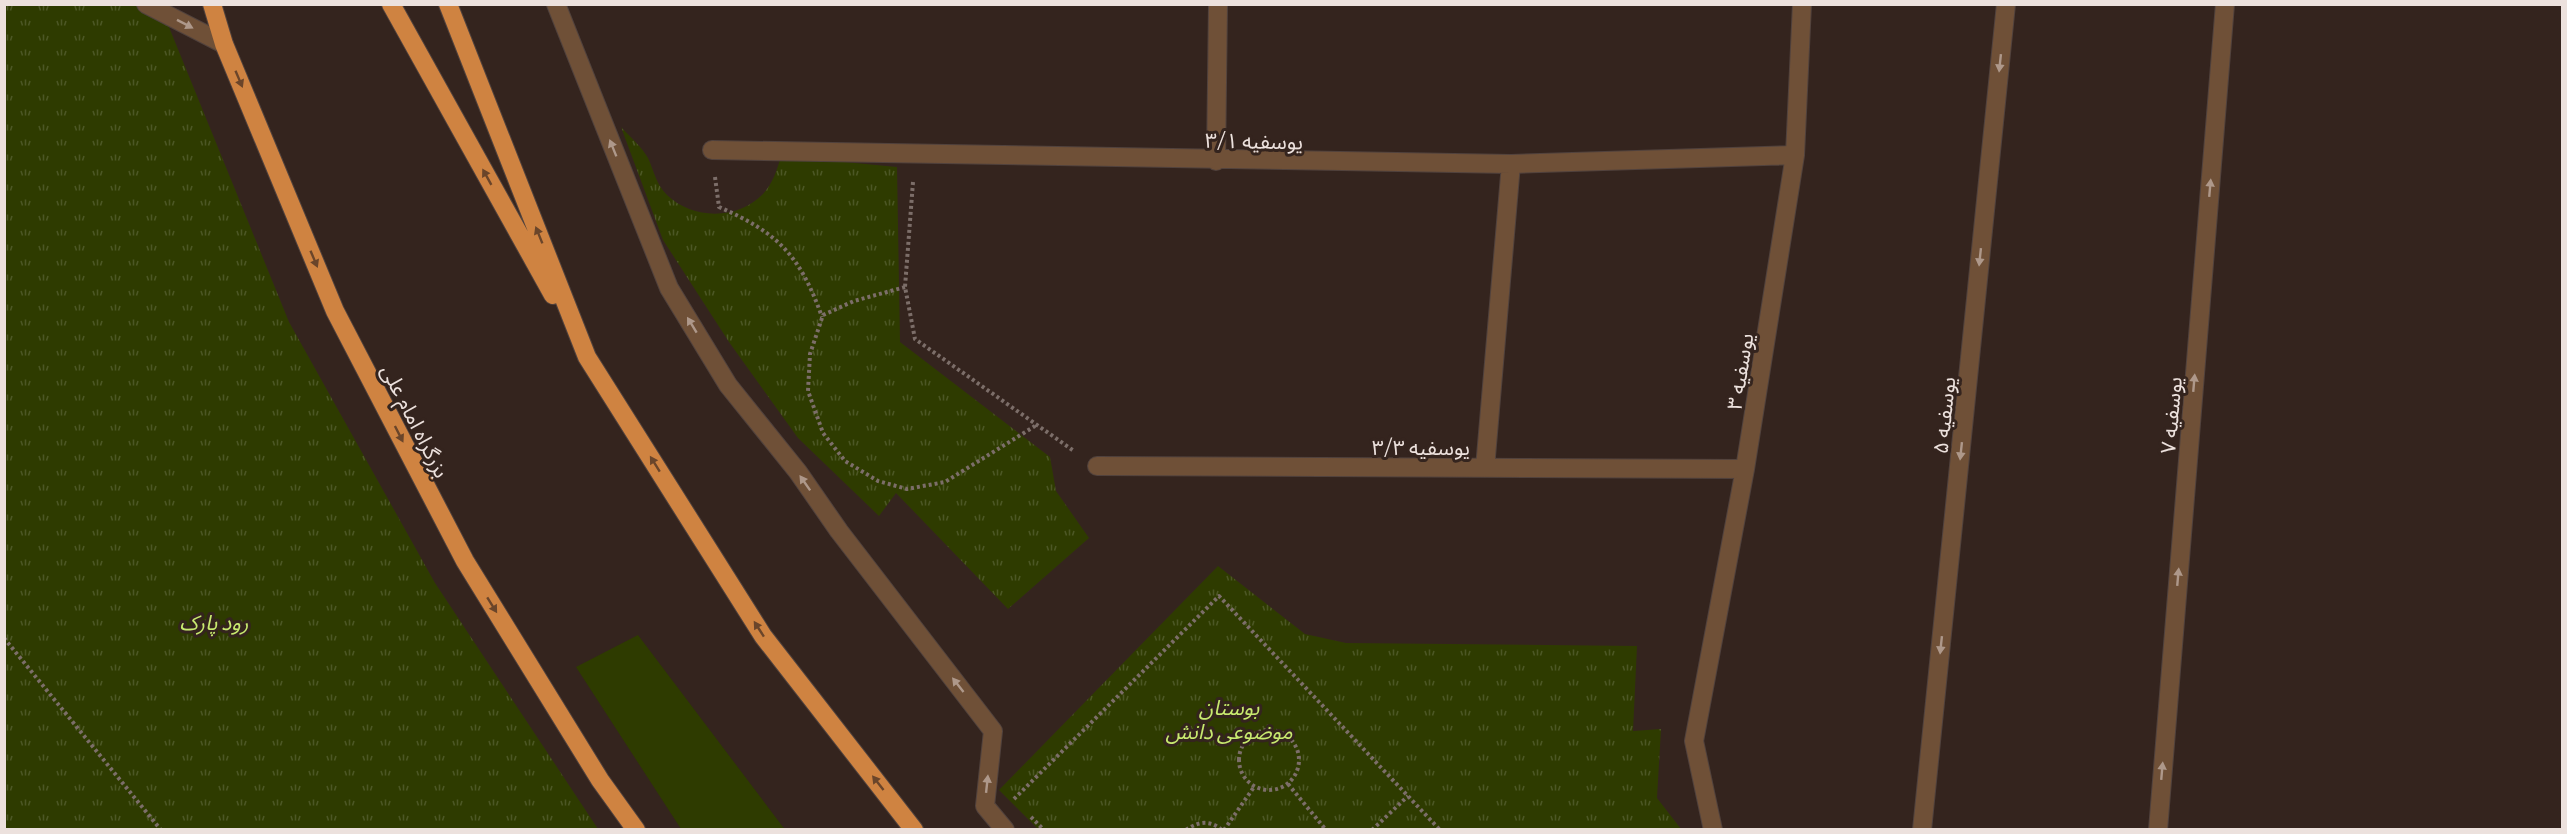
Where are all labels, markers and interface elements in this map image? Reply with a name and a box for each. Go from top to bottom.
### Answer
one-way arrow [177,20,194,29]
one-way arrow [1995,53,2005,72]
one-way arrow [235,70,244,88]
street label: یوسفیه ۳/۱ [1205,123,1303,155]
one-way arrow [608,138,618,156]
one-way arrow [482,168,492,185]
one-way arrow [2205,179,2215,198]
one-way arrow [534,226,543,244]
one-way arrow [1975,247,1985,266]
one-way arrow [309,251,318,268]
one-way arrow [686,317,697,333]
street label: یوسفیه ۳ [1717,330,1759,412]
street label: بزرگراه امام علی [372,358,459,484]
one-way arrow [2189,373,2199,392]
street label: یوسفیه ۵ [1923,375,1961,455]
street label: یوسفیه ۷ [2150,375,2188,455]
one-way arrow [394,426,404,443]
street label: یوسفیه ۳/۳ [1372,430,1470,461]
one-way arrow [1956,441,1966,460]
one-way arrow [649,456,660,472]
one-way arrow [800,476,812,491]
one-way arrow [2173,567,2183,586]
one-way arrow [487,597,498,614]
park label: رود پارک [180,605,249,637]
one-way arrow [754,621,765,637]
one-way arrow [1936,635,1946,654]
one-way arrow [952,677,964,692]
park label: بوستان موضوعی دانش [1165,690,1293,745]
one-way arrow [2157,762,2167,781]
one-way arrow [983,774,992,793]
one-way arrow [872,776,884,791]

